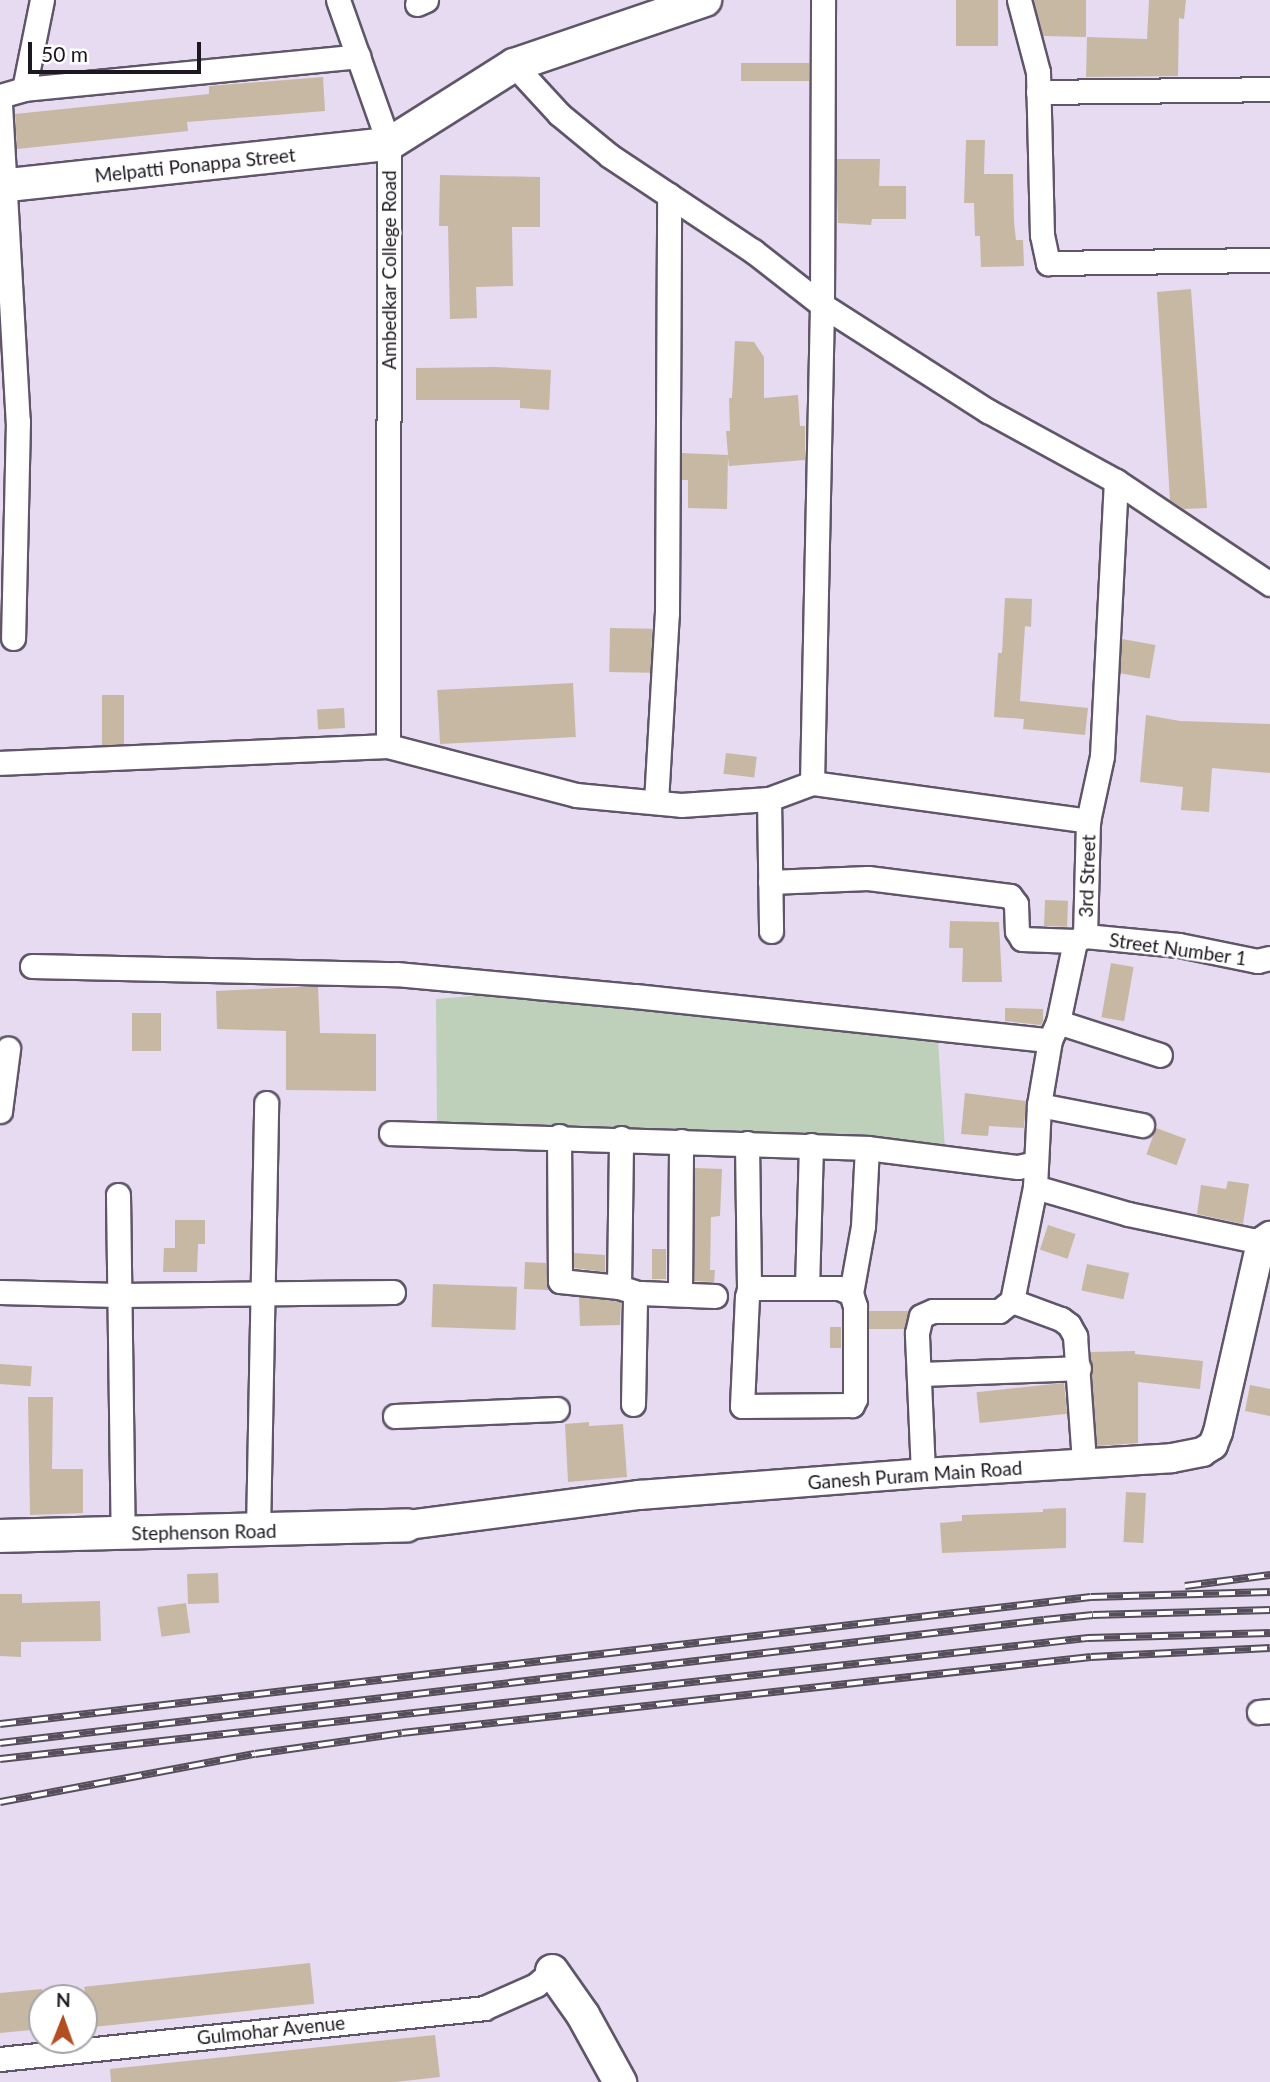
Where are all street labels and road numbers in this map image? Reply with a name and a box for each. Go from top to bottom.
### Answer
street label: Melpatti Ponappa Street [93,143,297,187]
street label: Ambedkar College Road [378,170,400,370]
street label: 3rd Street [1074,834,1100,918]
street label: Street Number 1 [1108,928,1248,970]
street label: Ganesh Puram Main Road [807,1456,1023,1494]
street label: Stephenson Road [131,1519,277,1545]
street label: Gulmohar Avenue [195,2011,347,2049]

